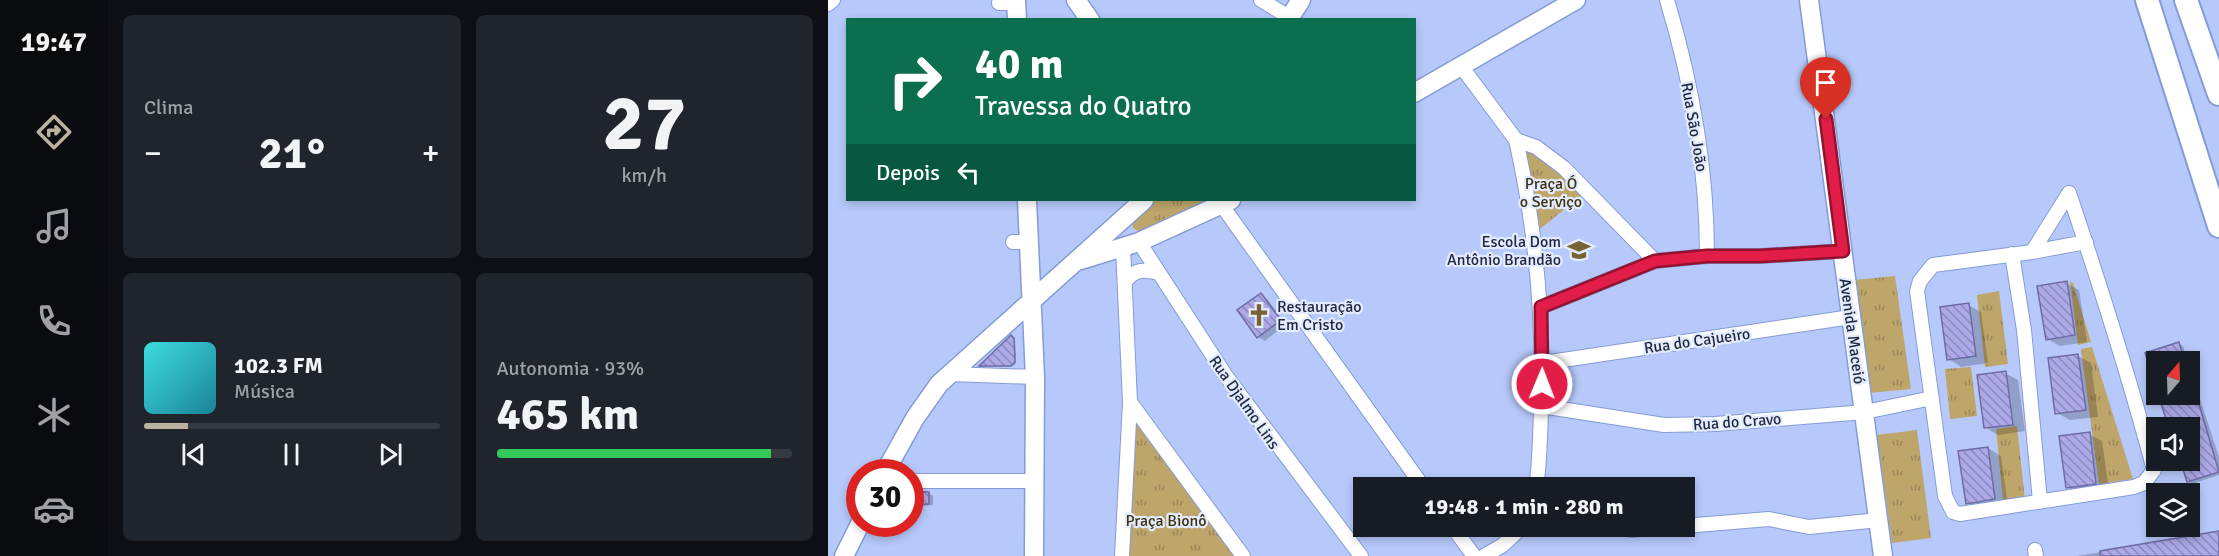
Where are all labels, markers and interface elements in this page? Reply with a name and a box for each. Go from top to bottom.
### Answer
text: 19:47 [21,26,87,59]
text: 40 m [975,39,1064,90]
icon: right [876,42,954,120]
pin [1800,57,1851,119]
icon: arrive [1809,66,1842,99]
text: 27 [602,76,686,172]
street label: Rua São João [1676,81,1712,173]
text: Travessa do Quatro [975,90,1192,123]
text: Clima [144,95,193,120]
icon: directions [33,111,75,153]
text: 21° [258,126,325,181]
text: − [144,133,162,174]
text: + [422,133,439,174]
icon: left [952,156,985,189]
text: Depois [876,159,940,186]
text: km/h [622,163,667,188]
park label: Praça Ó o Serviço [1520,174,1582,212]
icon: music [33,205,75,247]
place label: Escola Dom Antônio Brandão [1447,232,1561,270]
school or university icon: Escola Dom Antônio Brandão [1566,237,1592,263]
street label: Avenida Maceió [1835,277,1869,385]
place label: Restauração Em Cristo [1277,297,1362,335]
icon: phone [33,300,75,342]
church icon: Restauração Em Cristo [1246,302,1272,328]
street label: Rua do Cajueiro [1643,324,1752,358]
north arrow [2146,351,2200,405]
map controls [2146,351,2200,537]
text: 102.3 FM [234,352,323,379]
street label: Rua Djalmo Lins [1204,352,1284,453]
position arrow [1510,352,1574,416]
text: Autonomia · 93% [497,356,644,381]
text: Música [234,379,295,404]
text: 465 km [497,387,639,442]
icon: climate [33,394,75,436]
street label: Rua do Cravo [1692,409,1782,435]
button: sound [2146,417,2200,471]
icon: previous [177,438,210,471]
icon: pause [275,438,308,471]
icon: next [374,438,407,471]
speed limit sign: 30 [846,459,924,537]
button: layers [2146,483,2200,537]
icon: car [33,488,75,530]
text: 19:48 · 1 min · 280 m [1424,493,1624,520]
park label: Praça Bionô [1125,511,1207,531]

